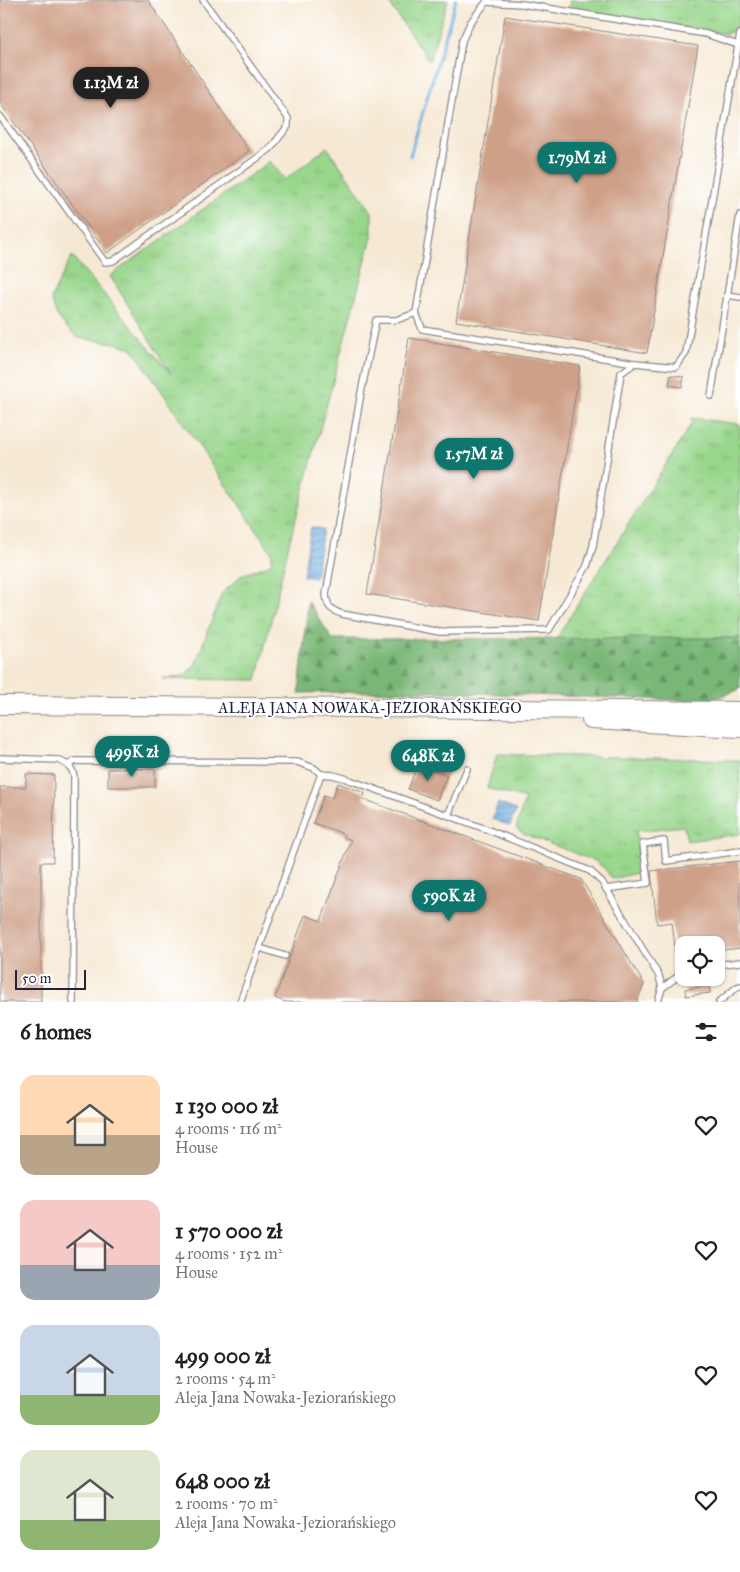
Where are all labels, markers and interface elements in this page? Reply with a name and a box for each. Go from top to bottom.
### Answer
pin: 1.13M zł [59,66,163,109]
text: 1.13M zł [84,73,138,92]
pin: 1.79M zł [525,142,629,184]
text: 1.79M zł [548,148,606,167]
pin: 1.57M zł [422,438,526,480]
text: 1.57M zł [445,444,503,463]
street label: ALEJA JANA NOWAKA-JEZIORAŃSKIEGO [217,698,522,718]
pin: 499K zł [86,736,178,778]
pin: 648K zł [382,740,474,782]
text: 499K zł [106,742,158,761]
text: 648K zł [402,746,454,765]
pin: 590K zł [403,880,495,922]
text: 590K zł [423,886,475,905]
map controls [675,936,725,986]
button: locate [675,936,725,986]
scale bar [15,967,86,990]
text: 50 m [22,970,51,987]
icon: filters [692,1018,720,1046]
text: 6 homes [20,1019,92,1045]
text: 1 130 000 zł [175,1093,278,1119]
icon: home [60,1095,120,1155]
icon: heart [692,1111,720,1139]
text: 4 rooms · 116 m² [175,1119,282,1138]
text: House [175,1138,218,1157]
text: 1 570 000 zł [175,1218,282,1244]
icon: home [60,1220,120,1280]
icon: heart [692,1236,720,1264]
text: 4 rooms · 152 m² [175,1244,282,1263]
text: House [175,1263,218,1282]
text: 499 000 zł [175,1343,270,1369]
icon: home [60,1345,120,1405]
icon: heart [692,1361,720,1389]
text: 2 rooms · 54 m² [175,1369,276,1388]
text: Aleja Jana Nowaka-Jeziorańskiego [175,1388,396,1407]
text: 648 000 zł [175,1468,270,1494]
icon: home [60,1470,120,1530]
icon: heart [692,1486,720,1514]
text: 2 rooms · 70 m² [175,1494,278,1513]
text: Aleja Jana Nowaka-Jeziorańskiego [175,1513,396,1532]

